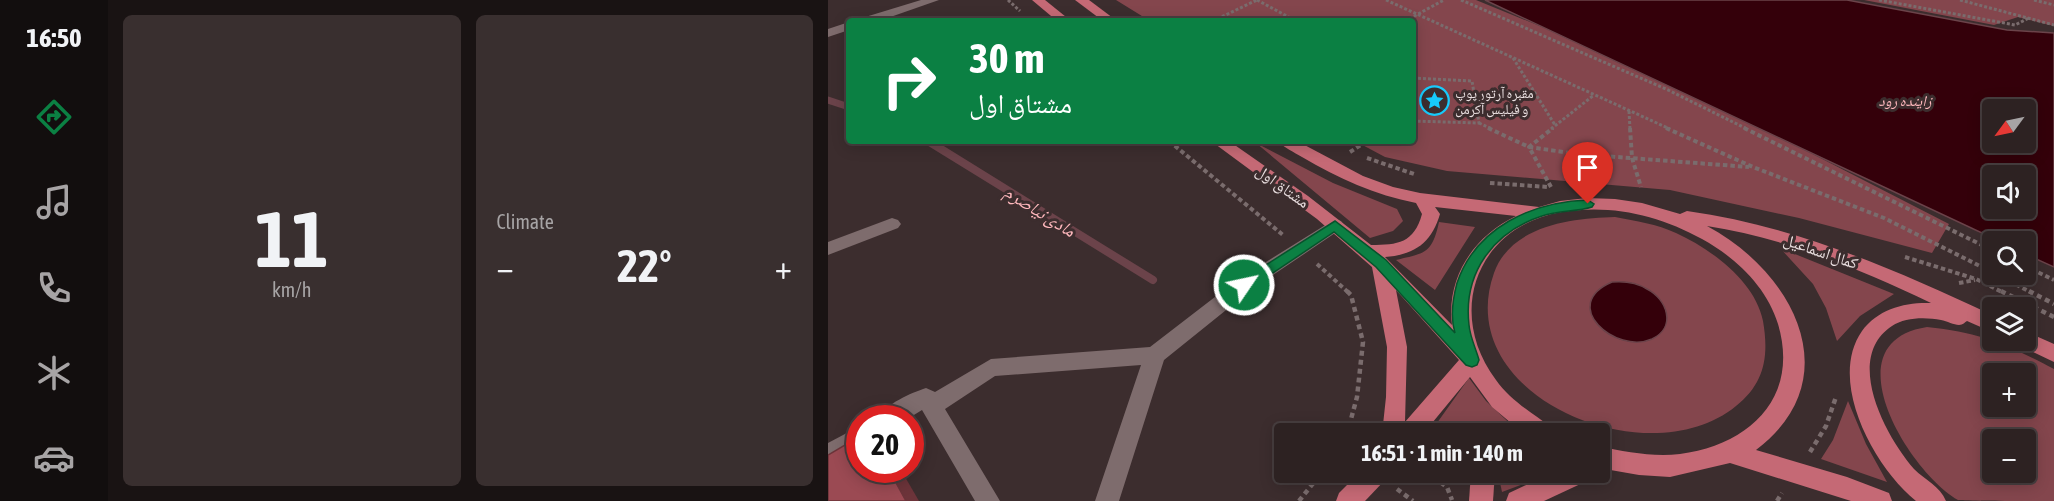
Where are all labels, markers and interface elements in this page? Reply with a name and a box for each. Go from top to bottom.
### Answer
text: 16:50 [26,22,82,53]
text: 30 m [969,34,1044,82]
icon: right [870,42,948,120]
place icon: مقبره آرتور پوپ و فیلیس آکرمن [1418,85,1450,117]
place label: مقبره آرتور پوپ و فیلیس آکرمن [1455,85,1534,118]
text: مشتاق اول [969,88,1072,119]
water label: زاینده رود [1878,92,1934,110]
icon: directions [33,96,75,138]
north arrow [1982,99,2036,153]
map controls [1982,99,2036,483]
pin [1562,142,1613,204]
icon: arrive [1571,151,1604,184]
street label: مشتاق اول [1252,161,1313,213]
button: sound [1982,165,2036,219]
icon: music [33,181,75,223]
water label: مادی نیاصرم [999,181,1080,243]
text: 11 [255,194,328,284]
text: Climate [497,210,554,233]
street label: کمال اسماعیل [1781,230,1861,274]
button: search [1982,231,2036,285]
text: 22° [617,240,672,292]
text: − [497,248,514,286]
text: + [775,248,792,286]
position arrow [1212,253,1276,317]
icon: phone [33,267,75,309]
text: km/h [272,278,312,301]
button: layers [1982,297,2036,351]
icon: climate [33,352,75,394]
button: + [1982,363,2036,417]
speed limit sign: 20 [846,405,924,483]
button: − [1982,429,2036,483]
icon: car [33,437,75,479]
text: 16:51 · 1 min · 140 m [1361,440,1523,466]

